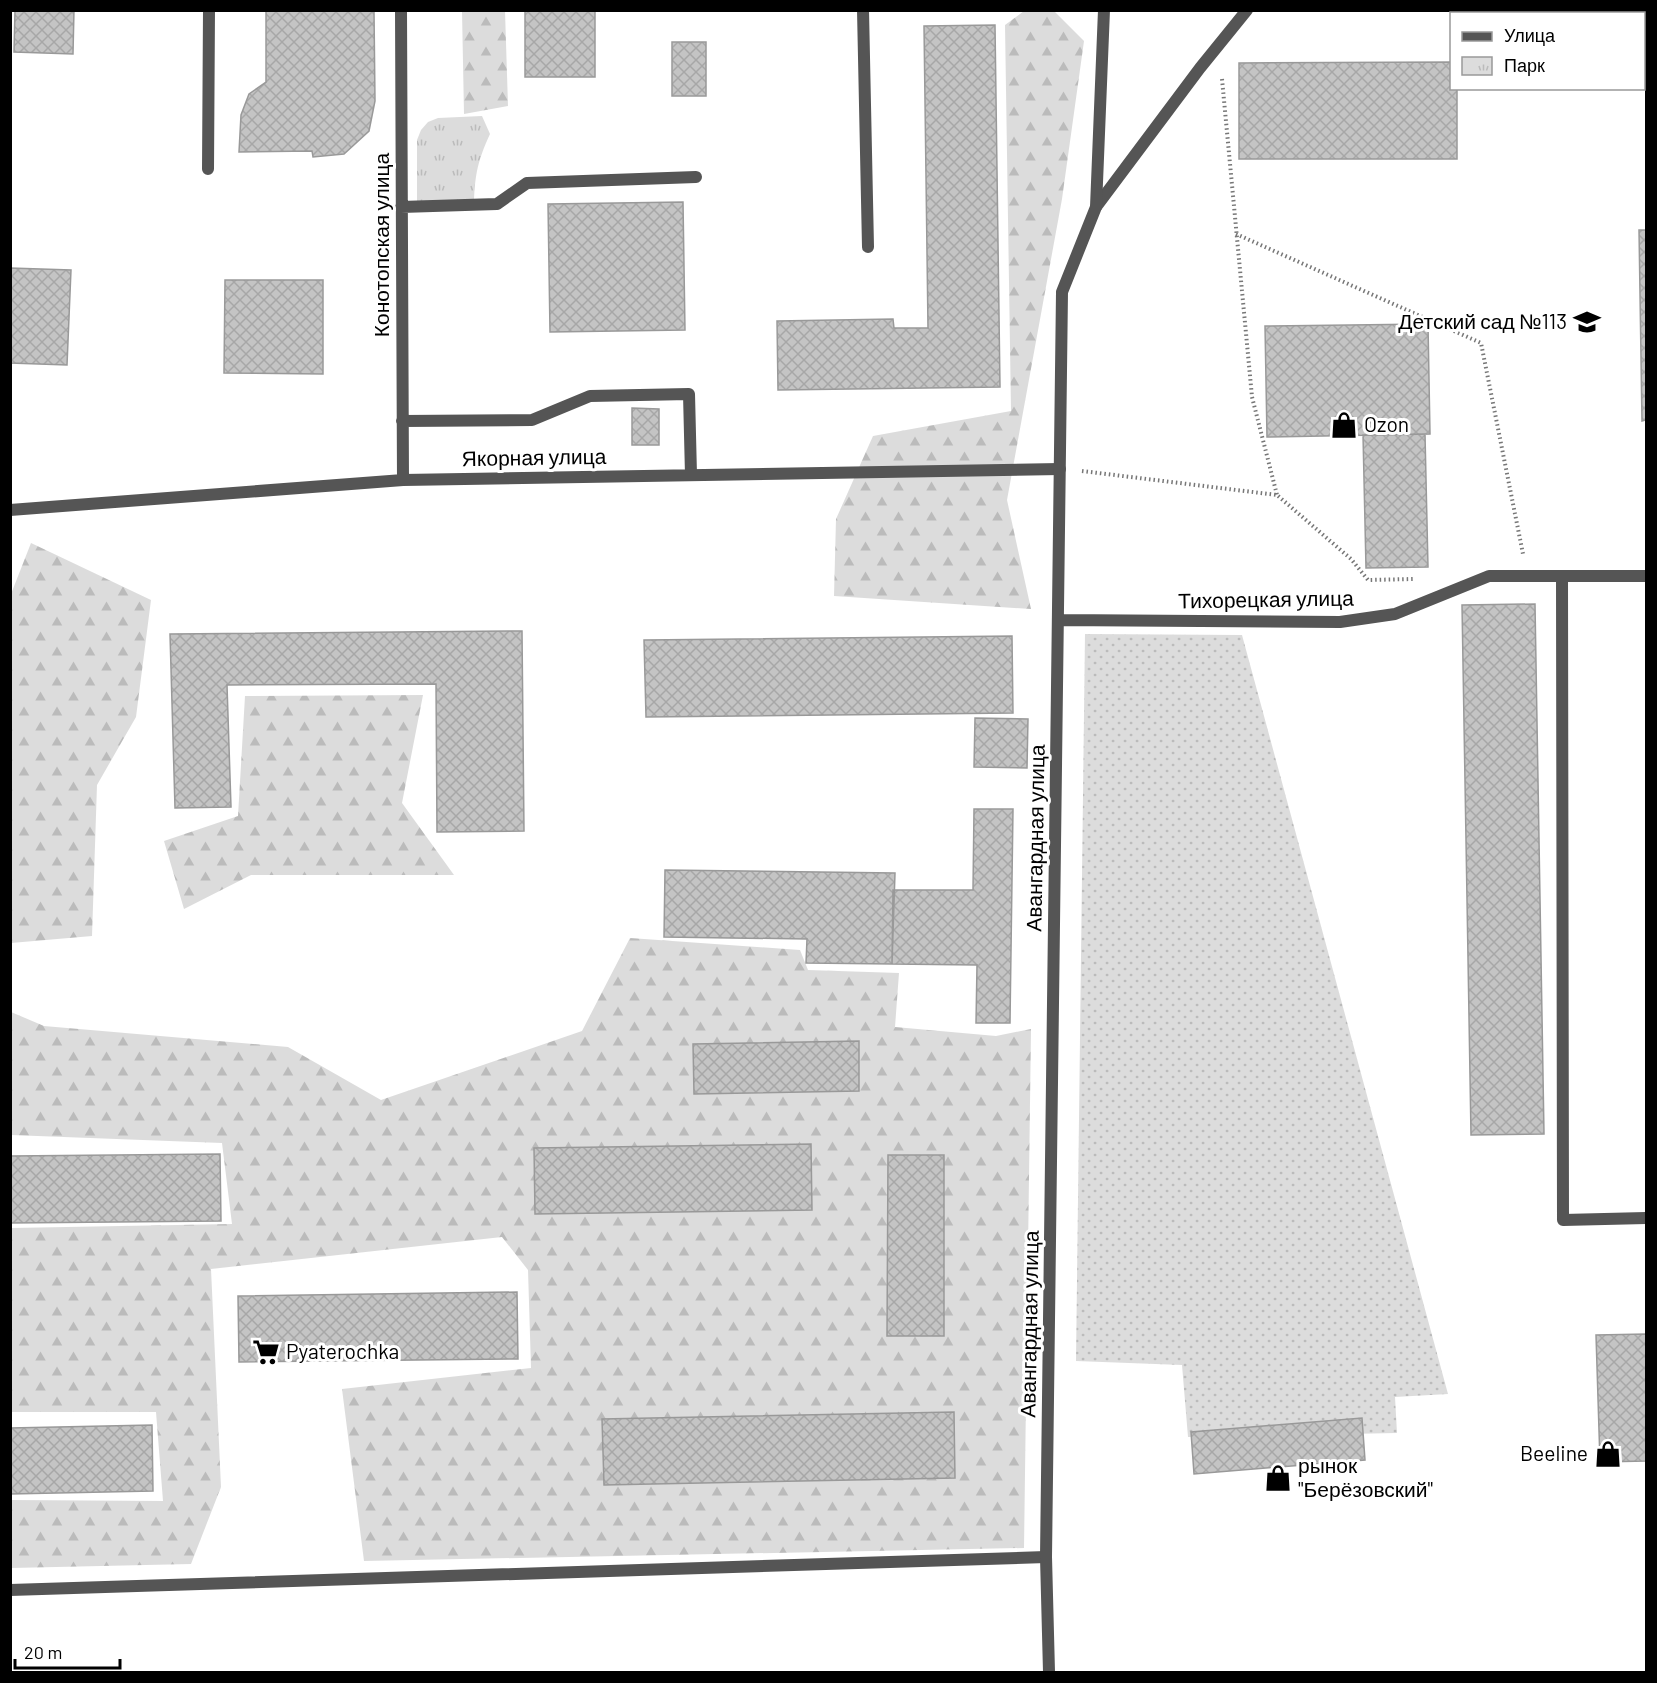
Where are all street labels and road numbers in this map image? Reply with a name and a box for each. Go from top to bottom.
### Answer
street label: Конотопская улица [368,153,393,337]
street label: Якорная улица [462,443,607,470]
street label: Тихорецкая улица [1178,584,1354,613]
street label: Авангардная улица [1020,744,1049,932]
street label: Авангардная улица [1014,1230,1043,1418]

